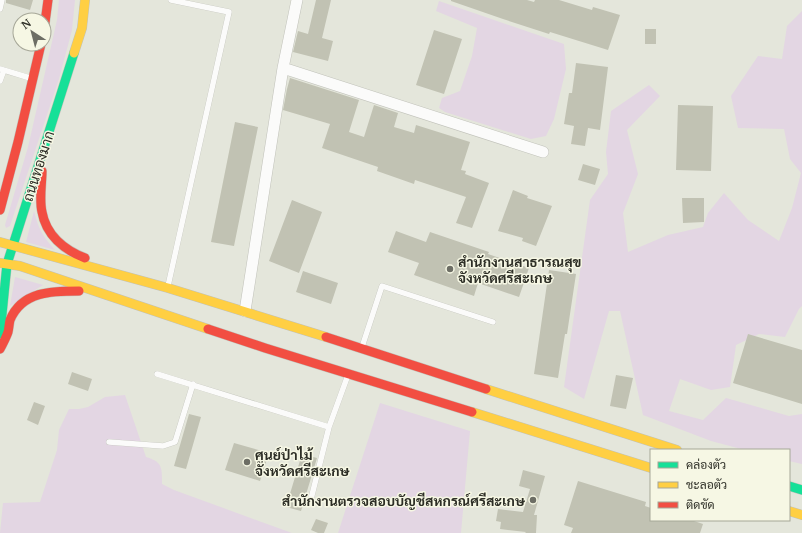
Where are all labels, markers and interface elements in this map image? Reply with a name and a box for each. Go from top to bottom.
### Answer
north arrow [12,12,52,52]
text: N [18,15,34,32]
street label: ถนนทองมาก [18,128,58,204]
place label: สำนักงานสาธารณสุข จังหวัดศรีสะเกษ [458,252,581,287]
marker: สำนักงานสาธารณสุข จังหวัดศรีสะเกษ [445,264,455,274]
place label: ศูนย์ป่าไม้ จังหวัดศรีสะเกษ [255,445,351,480]
legend [650,449,790,521]
text: คล่องตัว [686,456,726,473]
marker: ศูนย์ป่าไม้ จังหวัดศรีสะเกษ [242,457,252,467]
text: ชะลอตัว [686,476,727,493]
place label: สำนักงานตรวจสอบบัญชีสหกรณ์ศรีสะเกษ [282,491,526,510]
marker: สำนักงานตรวจสอบบัญชีสหกรณ์ศรีสะเกษ [528,495,538,505]
text: ติดขัด [686,496,715,513]

